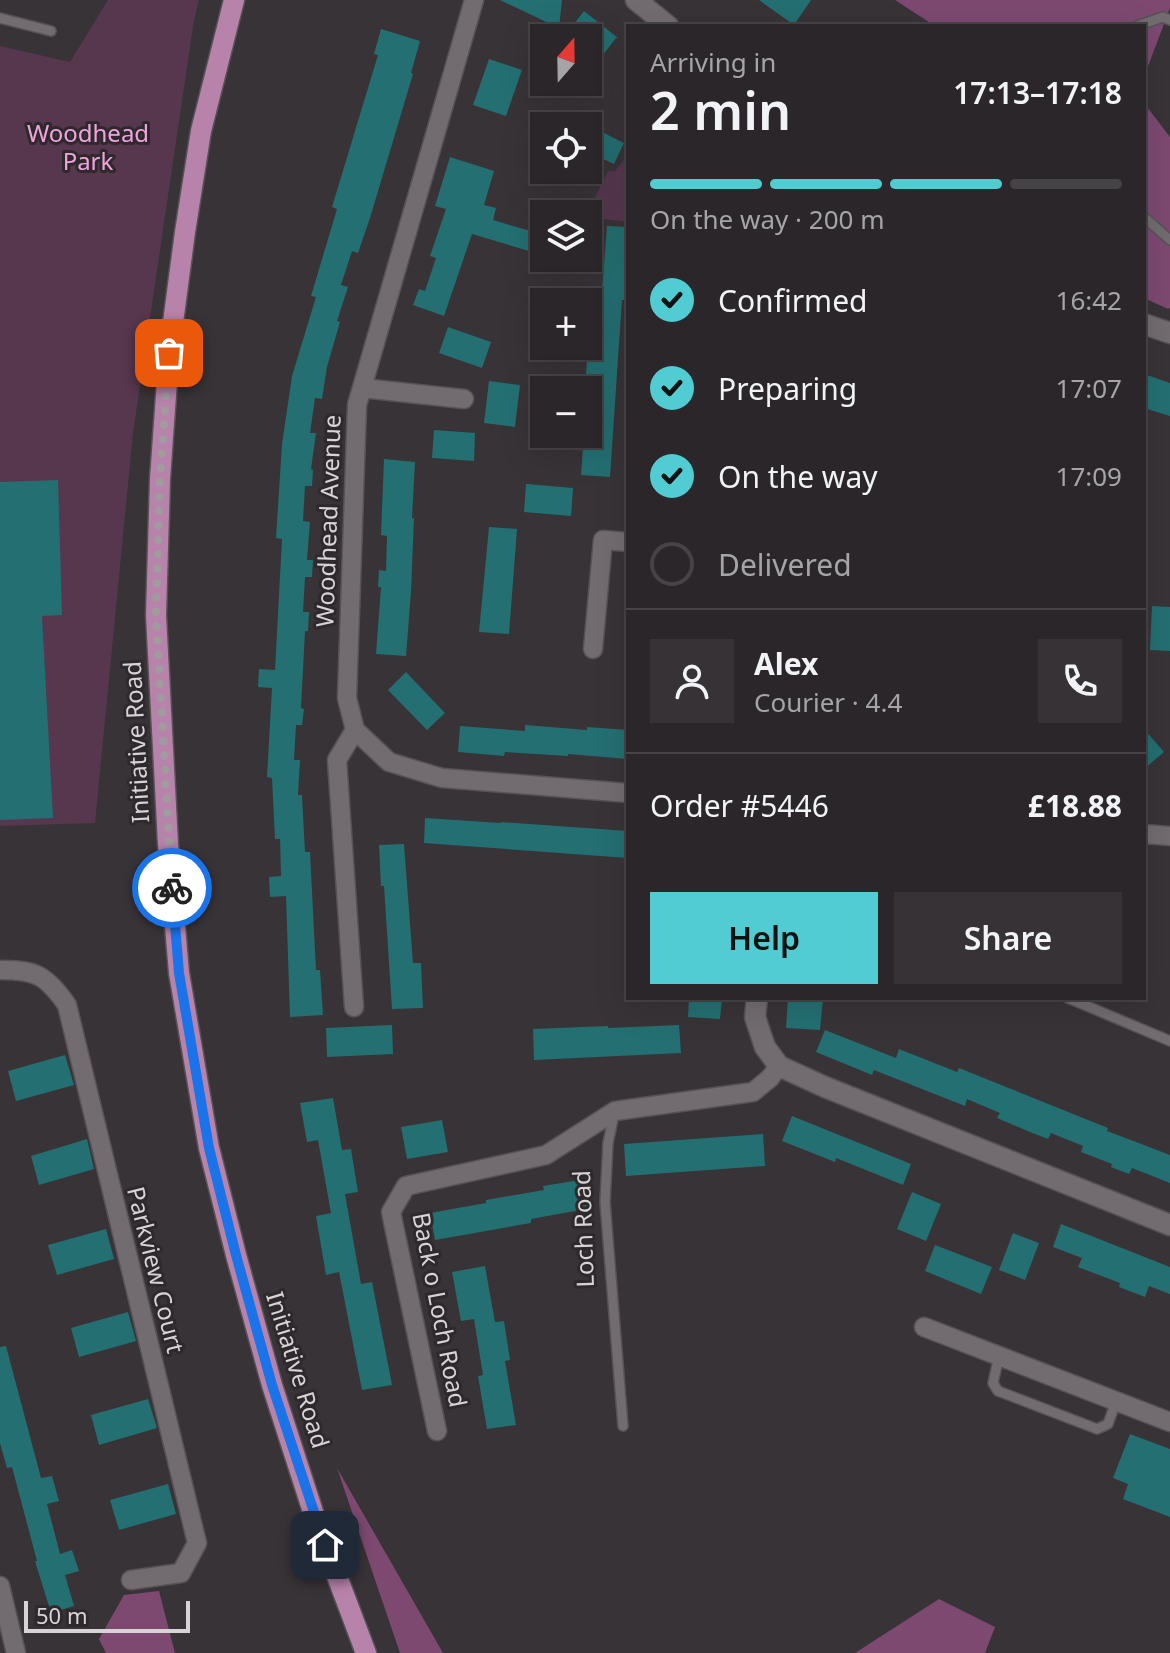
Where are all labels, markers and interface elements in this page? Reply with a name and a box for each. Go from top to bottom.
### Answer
north arrow [530,24,602,96]
map controls [530,24,602,448]
text: Arriving in [650,44,776,80]
text: 17:13–17:18 [953,72,1122,113]
text: 2 min [650,74,791,145]
button: locate [530,112,602,184]
park label: Woodhead Park [27,116,149,177]
button: layers [530,200,602,272]
text: On the way · 200 m [650,201,884,237]
icon: check [650,278,694,322]
text: Confirmed [718,280,868,321]
text: 16:42 [1056,282,1122,318]
button: + [530,288,602,360]
pin [135,319,203,387]
icon: bag [147,331,191,375]
icon: check [650,366,694,410]
text: Preparing [718,368,857,409]
text: 17:07 [1056,370,1122,406]
button: − [530,376,602,448]
street label: Woodhead Avenue [307,414,348,628]
icon: check [650,454,694,498]
text: On the way [718,456,878,497]
text: 17:09 [1056,458,1122,494]
text: Delivered [718,544,852,585]
button: person [650,639,734,723]
button: phone [1038,639,1122,723]
text: Alex [754,643,818,684]
street label: Initiative Road [115,660,156,824]
text: Courier · 4.4 [754,684,902,720]
text: Order #5446 [650,785,829,826]
text: £18.88 [1028,785,1122,826]
courier [132,848,212,928]
icon: bike [150,866,194,910]
button: Help [650,892,878,984]
button: Share [894,892,1122,984]
street label: Loch Road [564,1170,601,1288]
street label: Parkview Court [120,1183,193,1357]
street label: Back o Loch Road [405,1209,476,1410]
street label: Initiative Road [259,1287,338,1452]
pin [291,1511,359,1579]
icon: home [303,1523,347,1567]
scale bar [24,1597,190,1633]
text: 50 m [36,1600,87,1630]

